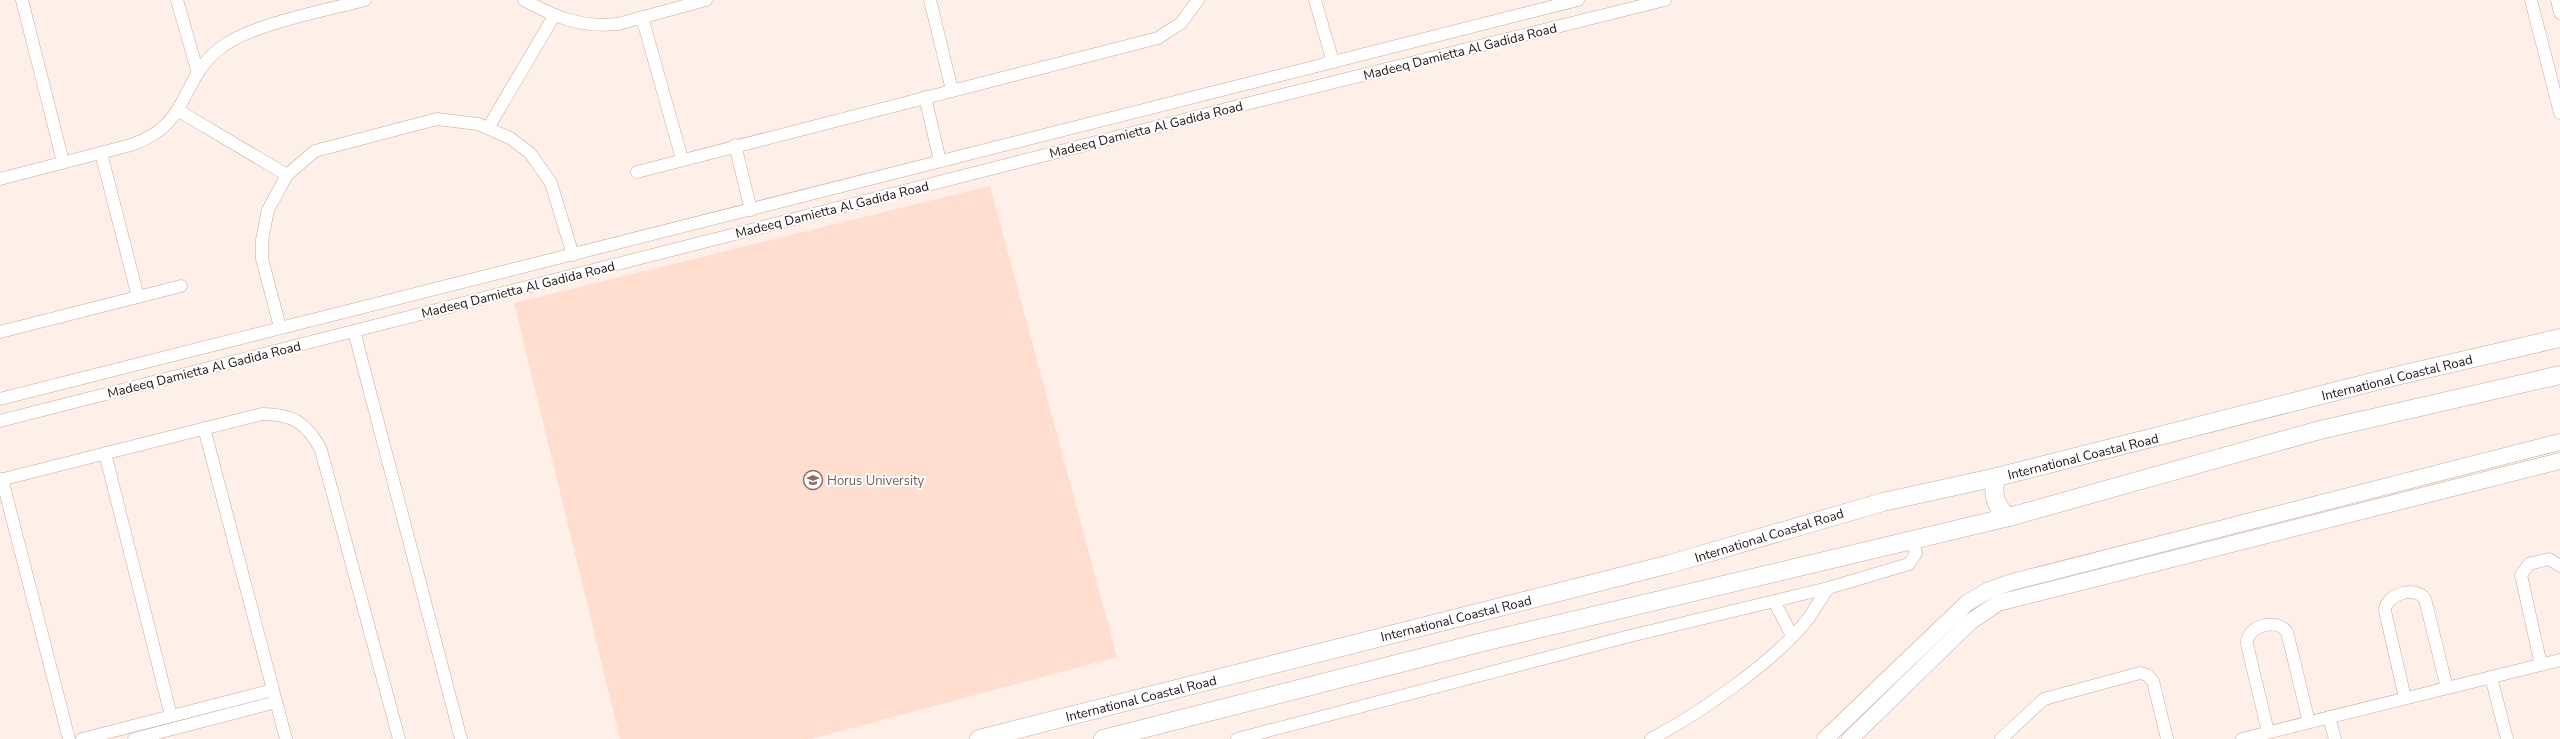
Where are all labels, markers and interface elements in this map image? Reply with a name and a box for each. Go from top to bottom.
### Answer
street label: Madeeq Damietta Al Gadida Road [1362,19,1559,85]
street label: Madeeq Damietta Al Gadida Road [1048,97,1245,163]
street label: Madeeq Damietta Al Gadida Road [734,177,931,243]
street label: Madeeq Damietta Al Gadida Road [420,257,617,323]
street label: Madeeq Damietta Al Gadida Road [106,337,303,403]
street label: International Coastal Road [2320,351,2475,405]
street label: International Coastal Road [2006,430,2161,484]
school or university icon: Horus University [802,469,824,491]
place label: Horus University [827,472,925,490]
street label: International Coastal Road [1693,505,1846,567]
street label: International Coastal Road [1379,592,1534,646]
street label: International Coastal Road [1064,672,1219,726]

